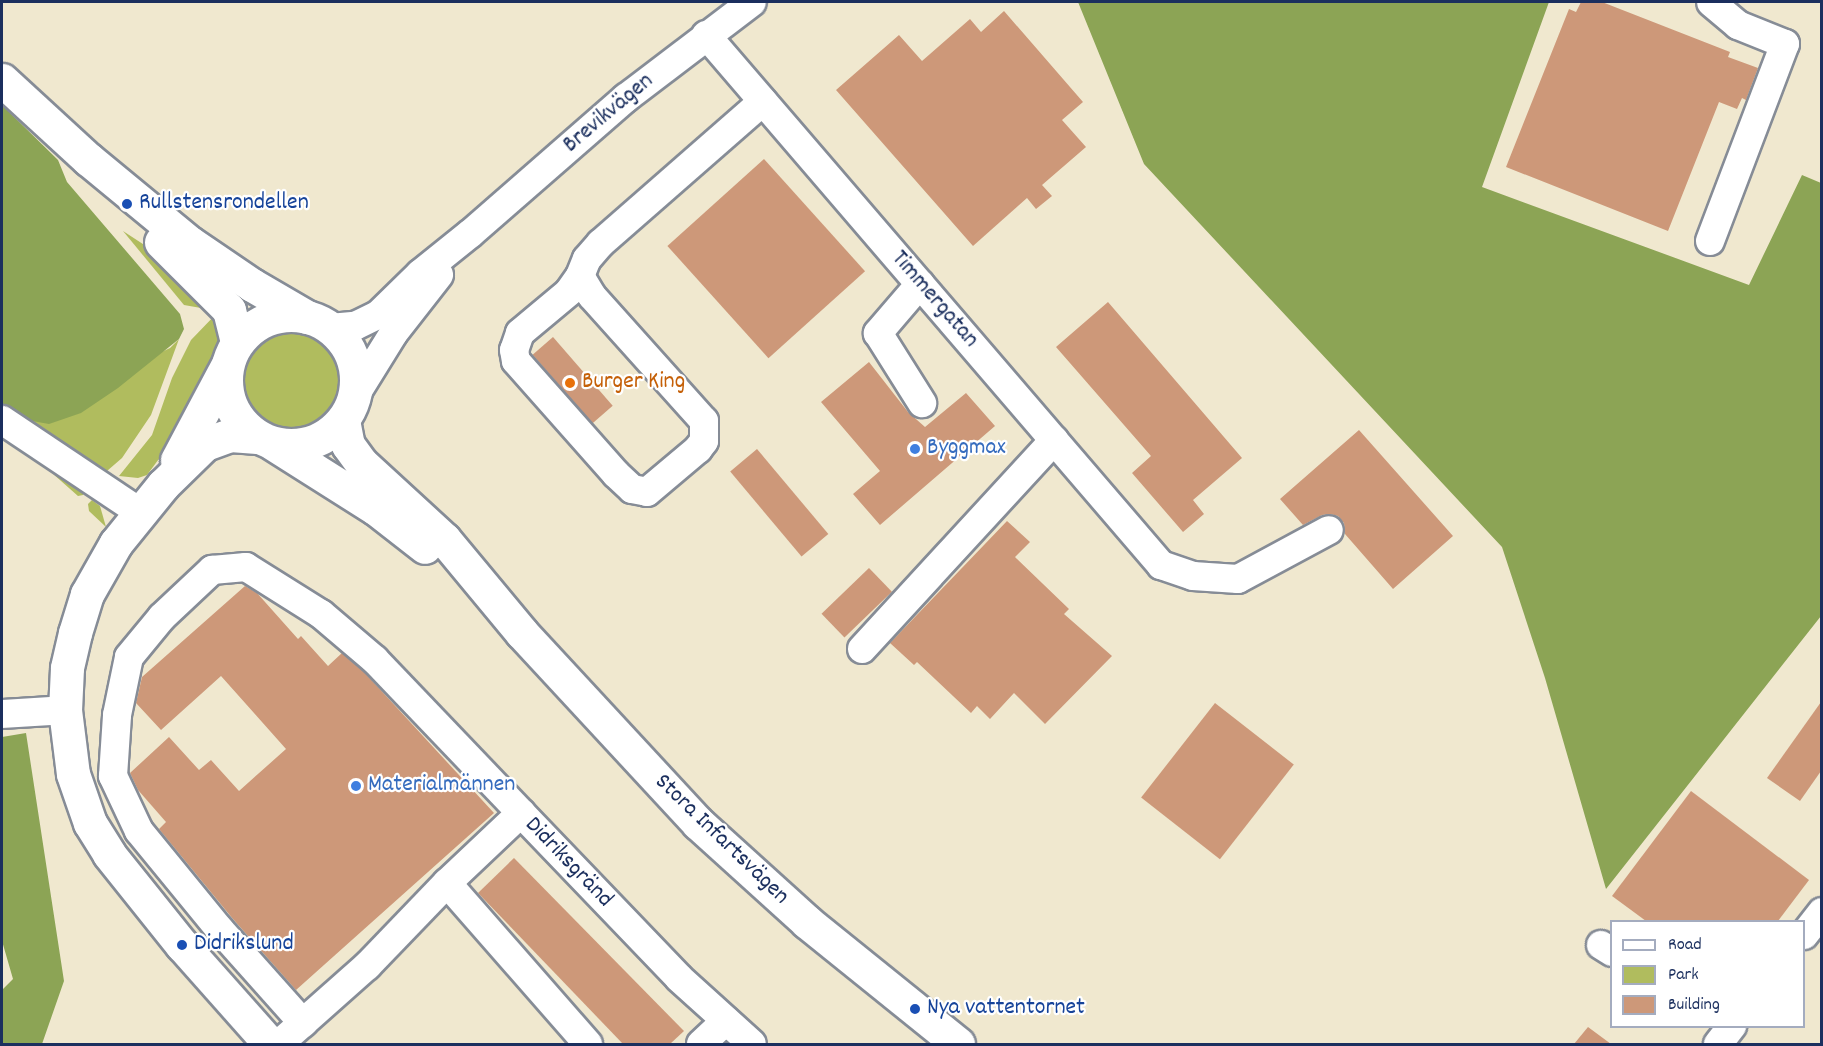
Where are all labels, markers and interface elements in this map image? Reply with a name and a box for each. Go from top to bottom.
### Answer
street label: Brevikvägen [558,68,660,160]
place label: Rullstensrondellen [139,190,309,218]
marker: Rullstensrondellen [120,197,134,211]
street label: Timmergatan [884,245,984,355]
place label: Burger King [582,369,685,397]
marker: Burger King [563,376,577,390]
place label: Byggmax [927,435,1006,463]
marker: Byggmax [908,442,922,456]
street label: Stora Infartsvägen [648,769,794,911]
place label: Materialmännen [368,772,515,800]
marker: Materialmännen [349,779,363,793]
street label: Didriksgränd [518,812,618,914]
legend [1610,920,1805,1028]
place label: Didrikslund [194,931,294,959]
text: Road [1668,933,1702,958]
marker: Didrikslund [175,938,189,952]
text: Park [1668,963,1699,988]
text: Building [1668,993,1720,1018]
place label: Nya vattentornet [927,995,1085,1023]
marker: Nya vattentornet [908,1002,922,1016]

